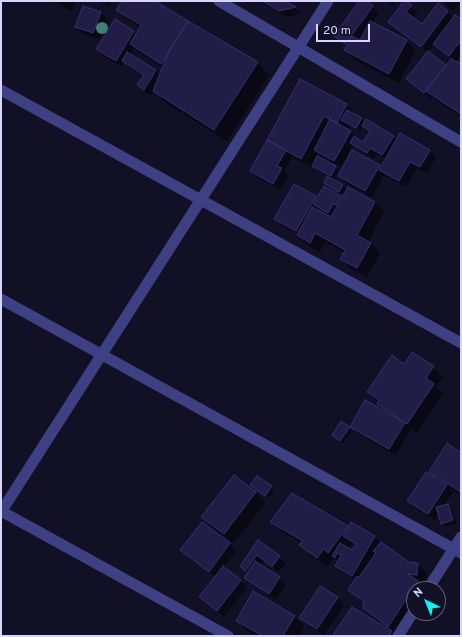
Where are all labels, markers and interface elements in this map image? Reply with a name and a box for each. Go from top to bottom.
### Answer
scale bar [318,16,372,42]
text: 20 m [323,23,351,39]
north arrow [406,581,446,621]
text: N [411,585,426,601]

